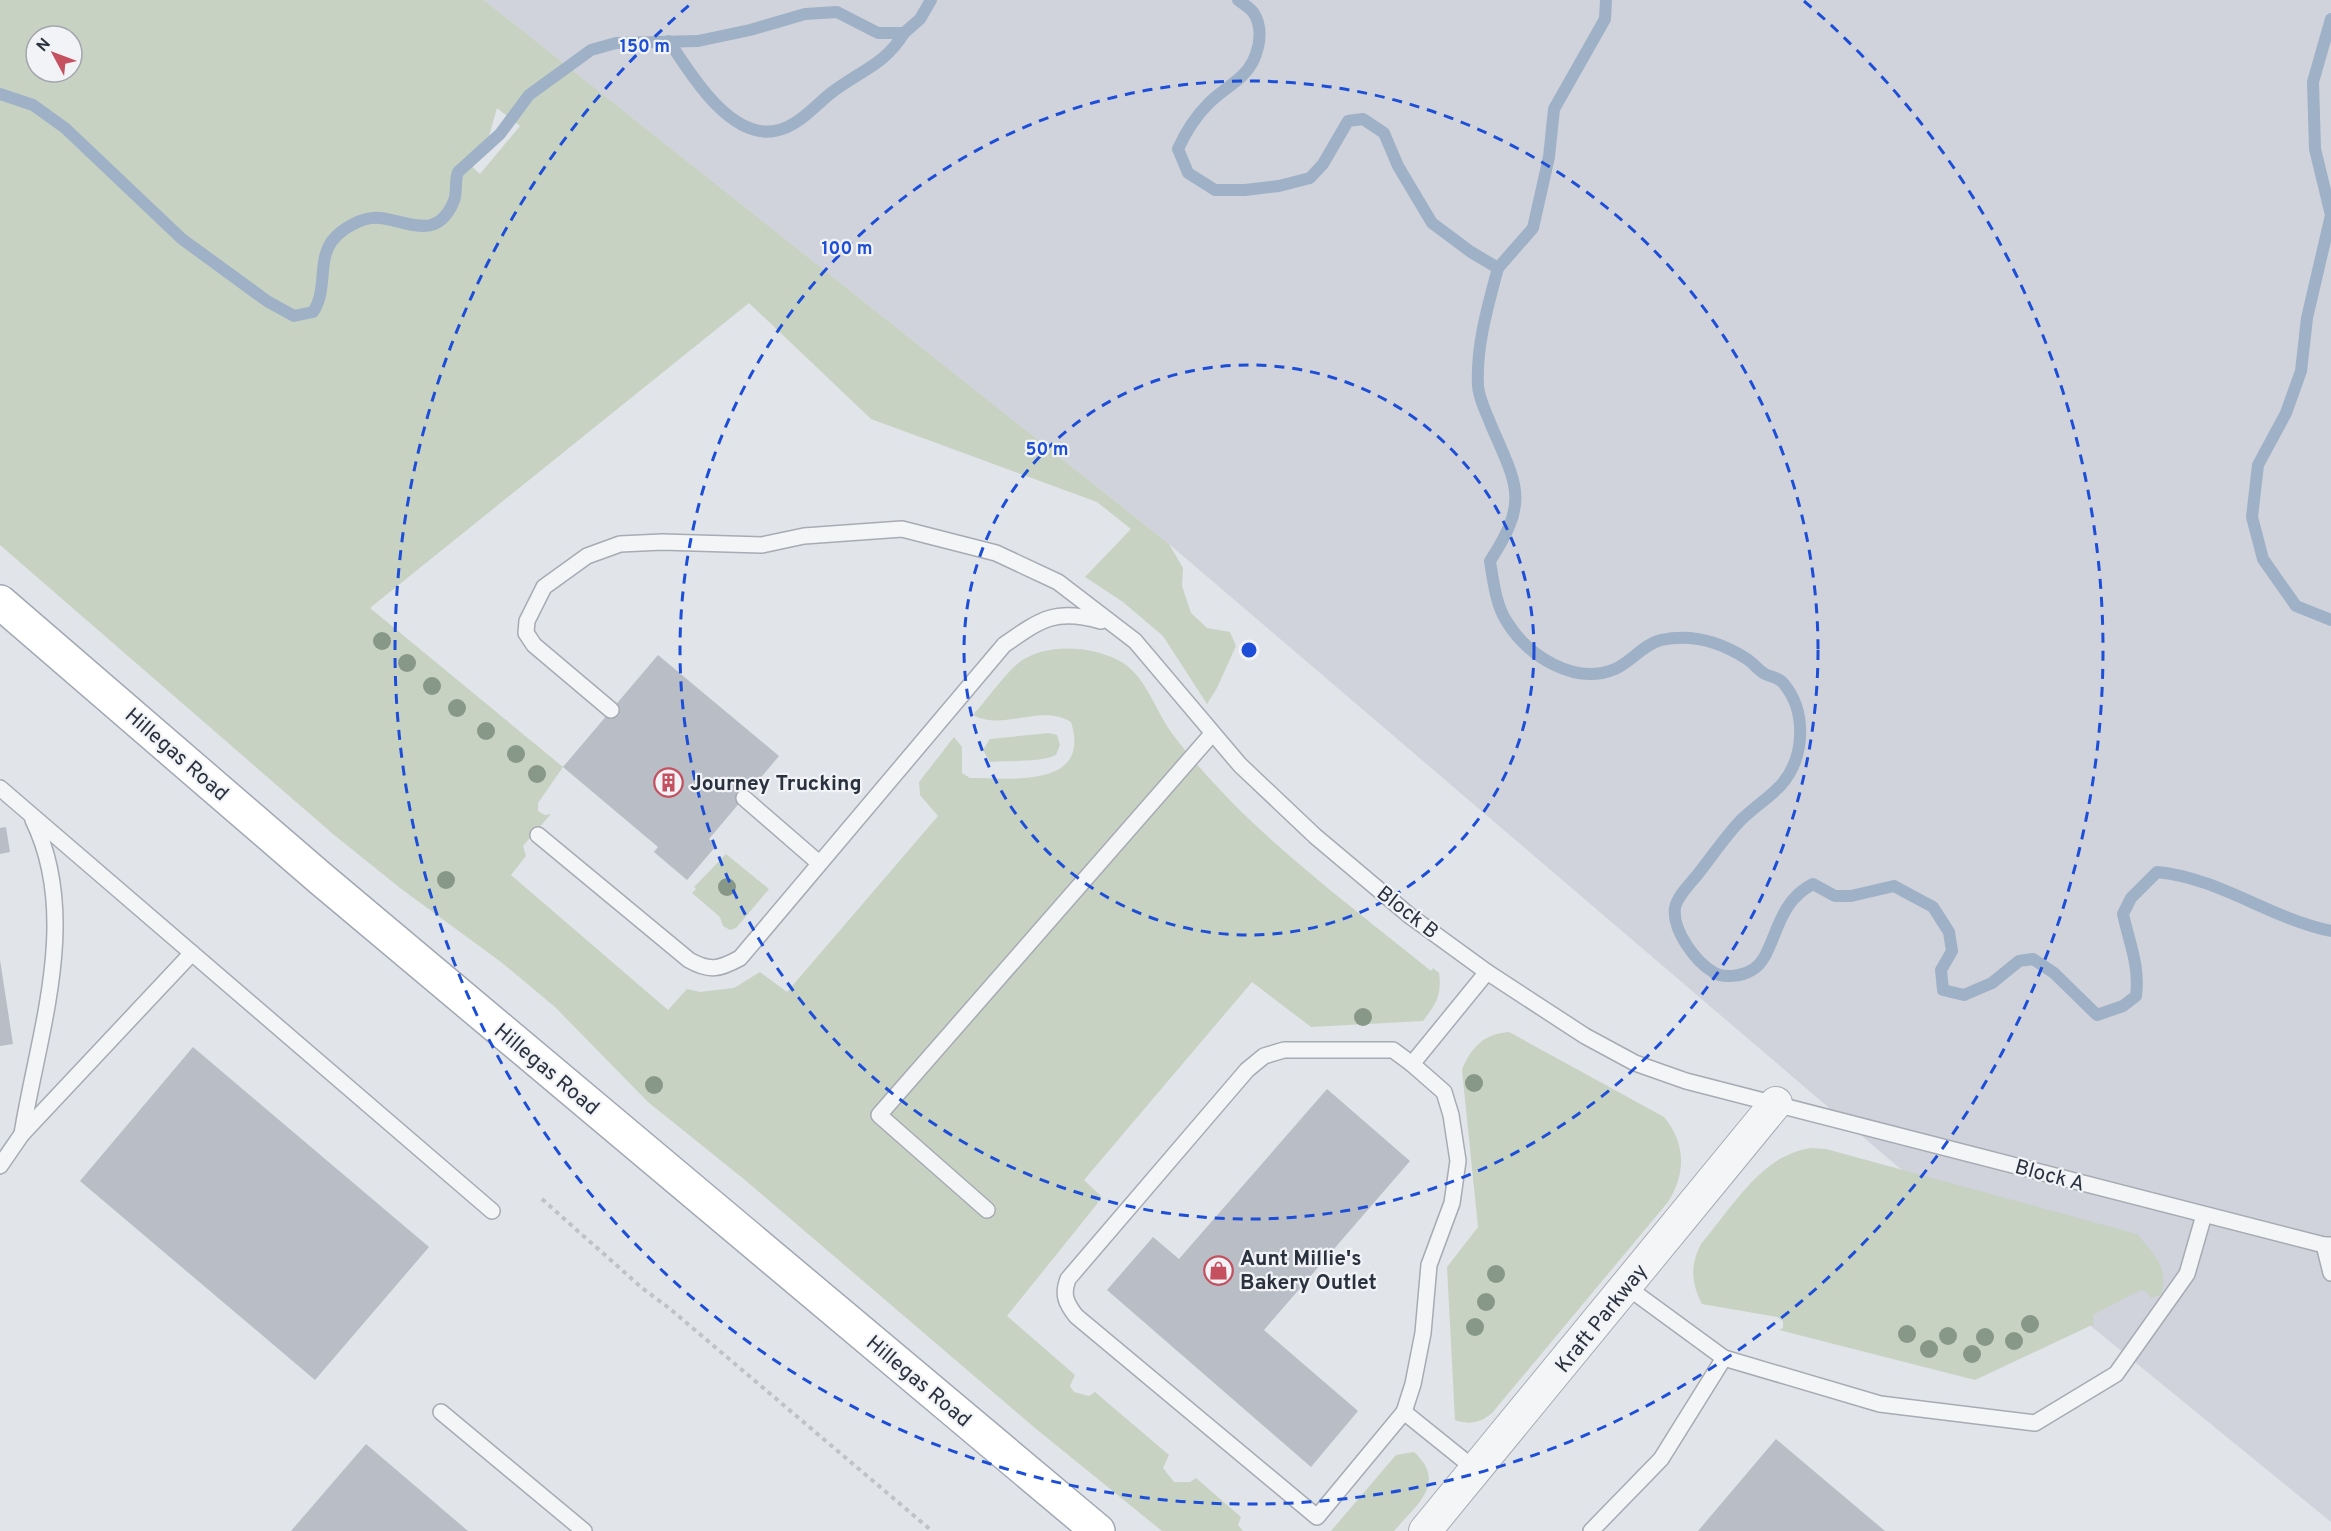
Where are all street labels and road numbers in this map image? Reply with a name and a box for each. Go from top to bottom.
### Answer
street label: Hillegas Road [118,703,234,808]
street label: Block B [1371,880,1444,946]
street label: Hillegas Road [488,1018,604,1122]
street label: Block A [2012,1154,2088,1199]
street label: Kraft Parkway [1550,1259,1654,1379]
street label: Hillegas Road [860,1330,976,1434]

